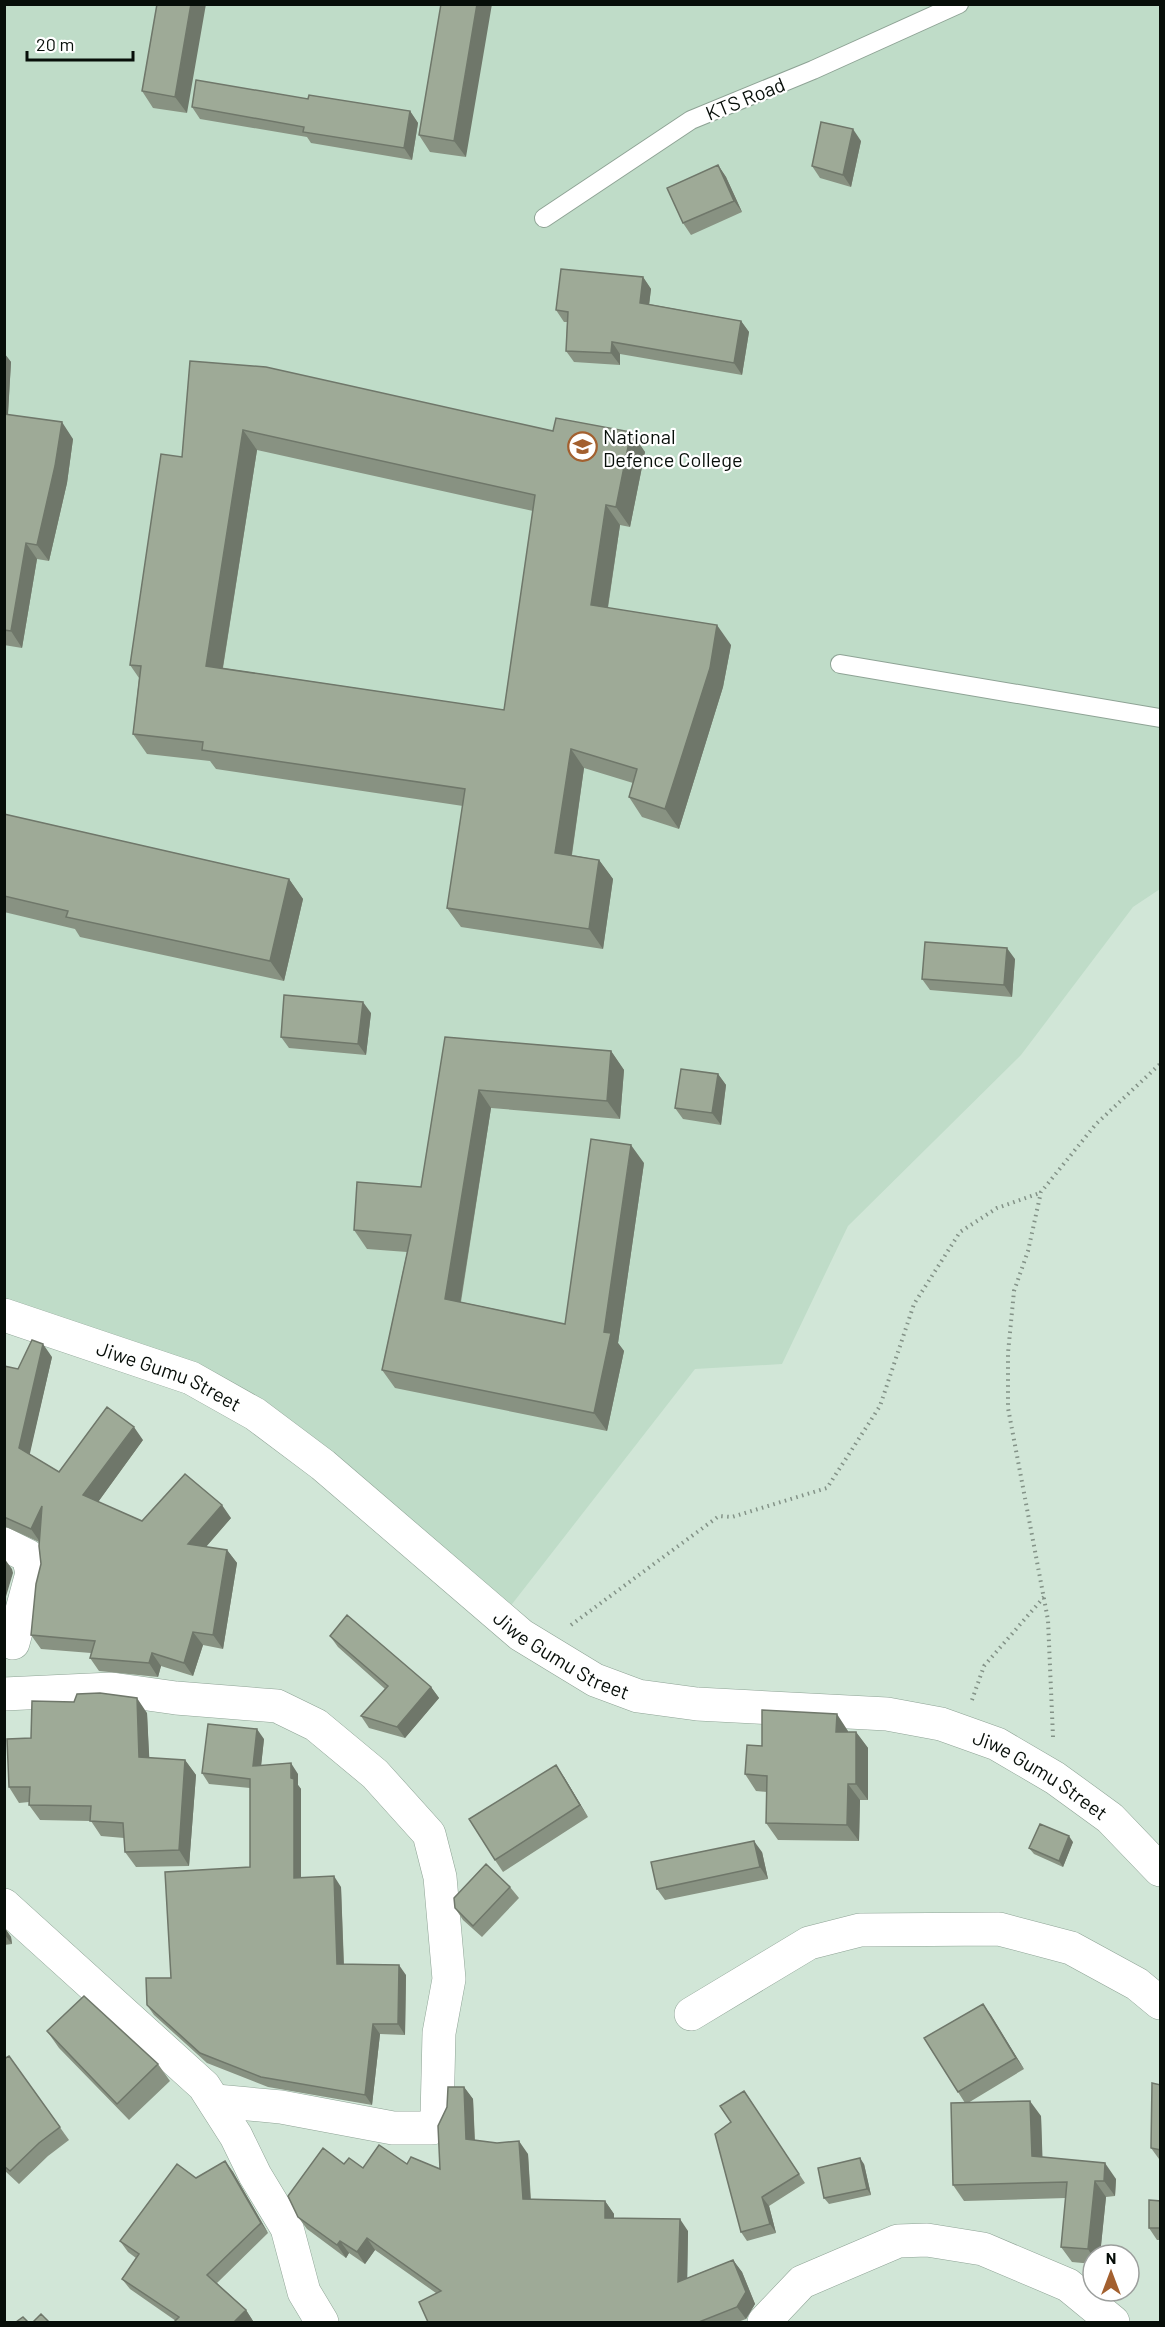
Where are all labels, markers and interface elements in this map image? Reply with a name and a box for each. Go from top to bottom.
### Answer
scale bar [27,24,134,62]
text: 20 m [36,33,74,55]
street label: KTS Road [702,71,788,125]
place label: National Defence College [603,424,743,471]
school or university icon: National Defence College [566,431,598,463]
street label: Jiwe Gumu Street [94,1335,246,1416]
street label: Jiwe Gumu Street [489,1605,633,1704]
street label: Jiwe Gumu Street [970,1724,1113,1824]
north arrow [1081,2243,1141,2303]
text: N [1106,2248,1116,2267]

